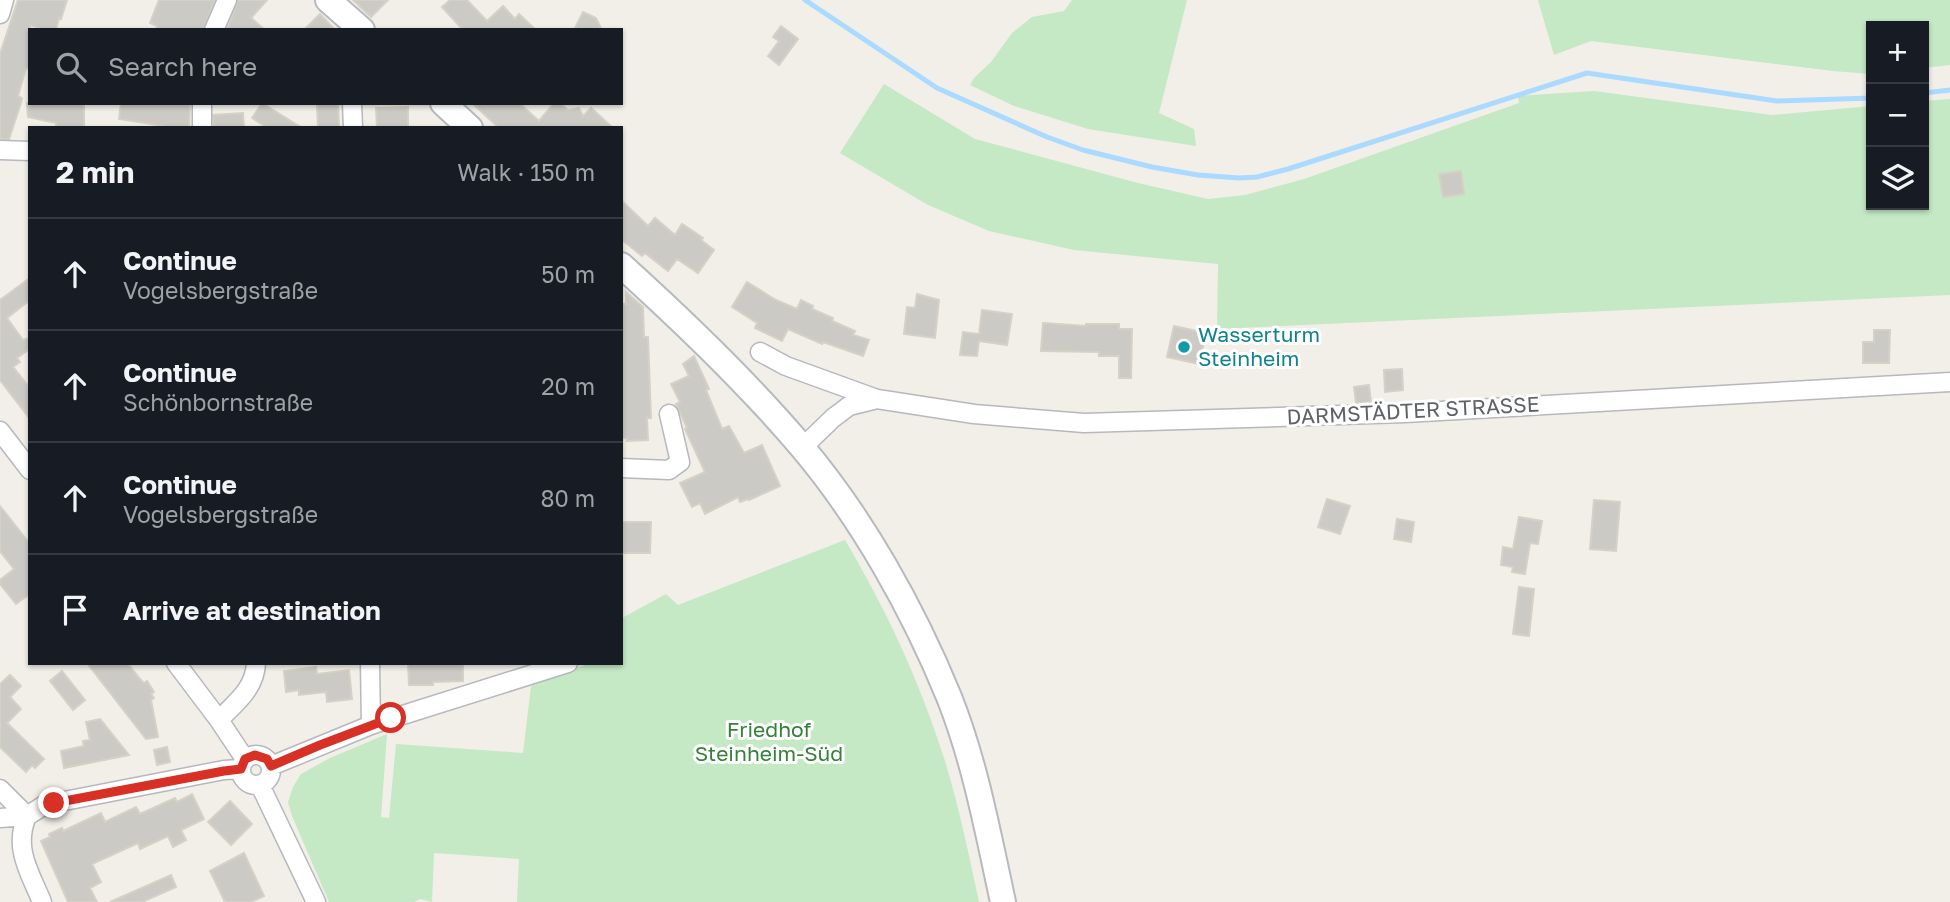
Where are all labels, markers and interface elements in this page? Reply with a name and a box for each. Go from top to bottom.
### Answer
map controls [1866,21,1929,210]
button: + [1866,21,1929,84]
search box [28,28,623,105]
icon: search [52,48,90,86]
text: Search here [108,51,257,82]
button: − [1866,84,1929,147]
button: layers [1866,147,1929,210]
text: 2 min [56,154,134,190]
text: Walk · 150 m [457,158,595,186]
text: Continue [123,245,237,276]
icon: ahead [56,255,94,293]
text: 50 m [541,260,595,288]
text: Vogelsbergstraße [123,276,318,304]
place label: Wasserturm Steinheim [1198,321,1320,371]
marker: Wasserturm Steinheim [1176,339,1192,355]
text: Continue [123,357,237,388]
icon: ahead [56,367,94,405]
text: 20 m [541,372,595,400]
text: Schönbornstraße [123,388,313,416]
street label: DARMSTÄDTER STRASSE [1286,390,1540,430]
text: Continue [123,469,237,500]
icon: ahead [56,479,94,517]
text: 80 m [541,484,595,512]
text: Vogelsbergstraße [123,500,318,528]
icon: arrive [56,591,94,629]
text: Arrive at destination [123,595,381,626]
route start [375,702,406,733]
park label: Friedhof Steinheim-Süd [695,716,843,766]
route end [38,787,69,818]

